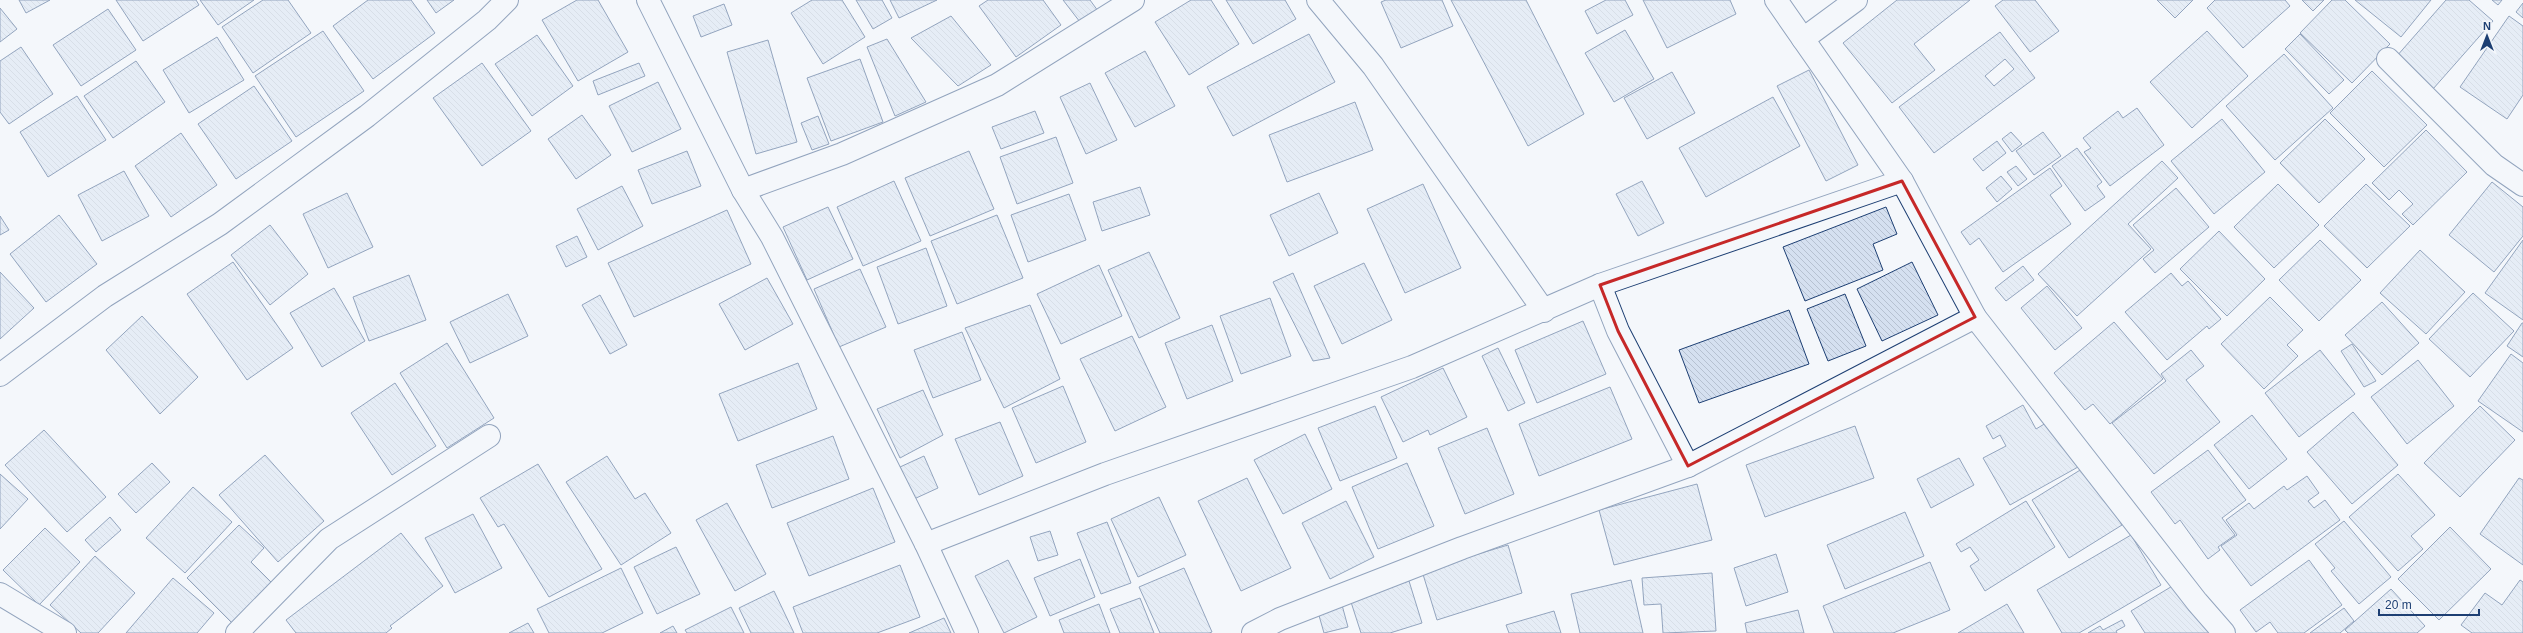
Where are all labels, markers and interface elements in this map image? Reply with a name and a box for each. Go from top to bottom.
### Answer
north arrow [2467,16,2507,56]
text: N [2483,20,2491,32]
scale bar [2379,591,2479,617]
text: 20 m [2385,598,2412,612]

